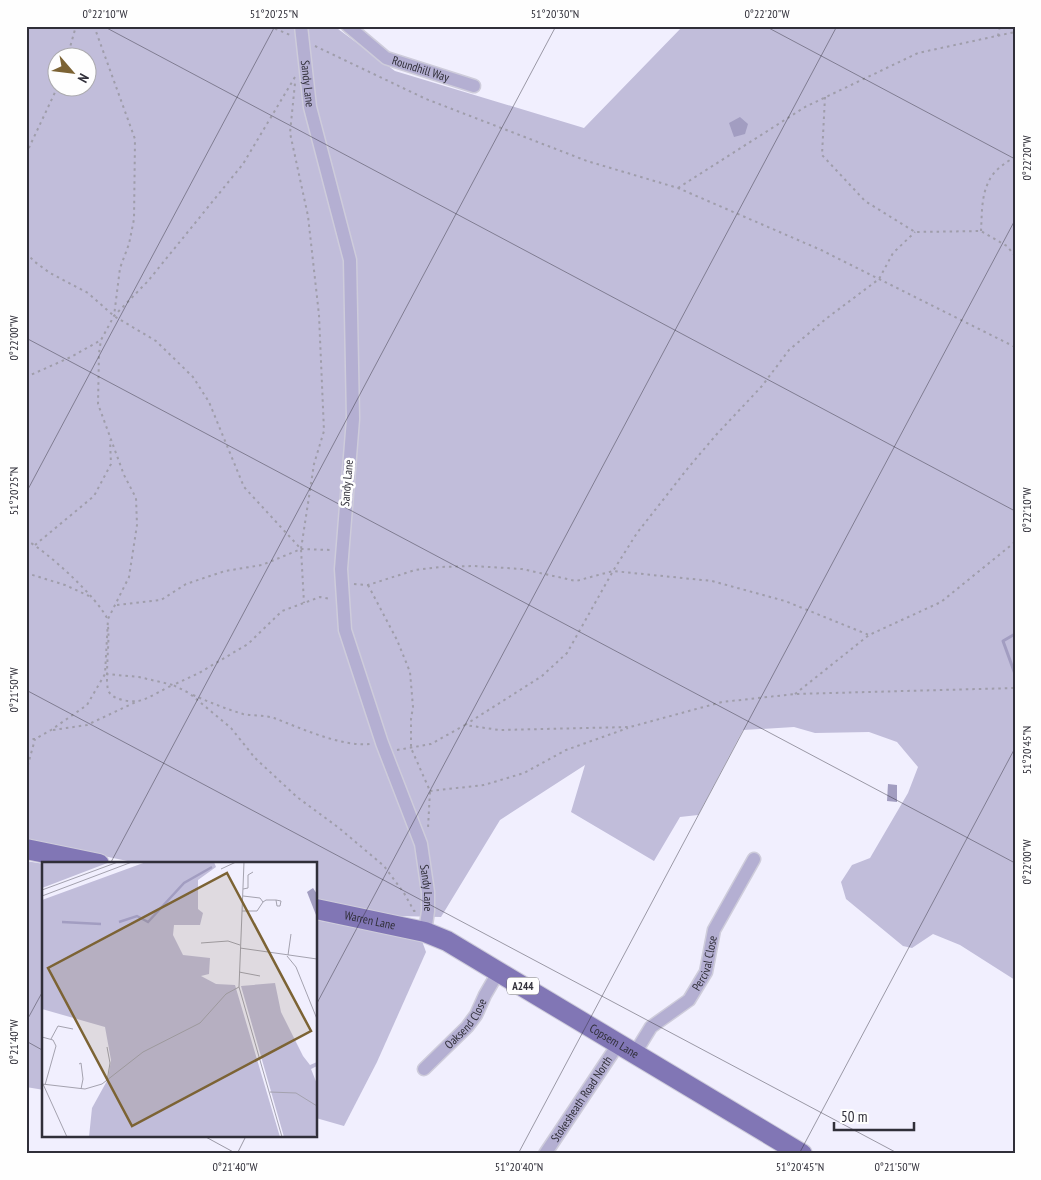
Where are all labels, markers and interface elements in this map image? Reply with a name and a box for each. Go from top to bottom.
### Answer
text: 0°22'10"W [82,6,128,21]
text: 51°20'25"N [250,6,298,21]
text: 51°20'30"N [531,6,579,21]
text: 0°22'20"W [744,6,790,21]
north arrow [48,48,98,98]
street label: Roundhill Way [390,52,452,85]
street label: Sandy Lane [298,59,318,108]
text: N [74,71,93,86]
text: 0°22'20"W [1019,135,1034,181]
text: 0°22'00"W [6,315,21,361]
street label: Sandy Lane [337,459,356,507]
text: 51°20'25"N [6,467,21,515]
text: 0°22'10"W [1019,487,1034,533]
text: 0°21'50"W [6,667,21,713]
text: 51°20'45"N [1019,726,1034,774]
text: 0°22'00"W [1019,839,1034,885]
inset map [42,862,318,1138]
street label: Sandy Lane [417,864,436,912]
street label: Warren Lane [343,907,397,933]
street label: Percival Close [688,934,720,993]
road number: A244 [507,978,539,994]
street label: Oaksend Close [441,996,489,1052]
text: 0°21'40"W [6,1019,21,1065]
street label: Copsem Lane [587,1020,642,1061]
street label: Stokesheath Road North [547,1053,615,1145]
scale bar [834,1100,914,1132]
text: 50 m [841,1107,867,1126]
text: 0°21'40"W [212,1159,258,1174]
text: 51°20'40"N [495,1159,543,1174]
text: 51°20'45"N [776,1159,824,1174]
text: 0°21'50"W [874,1159,920,1174]

